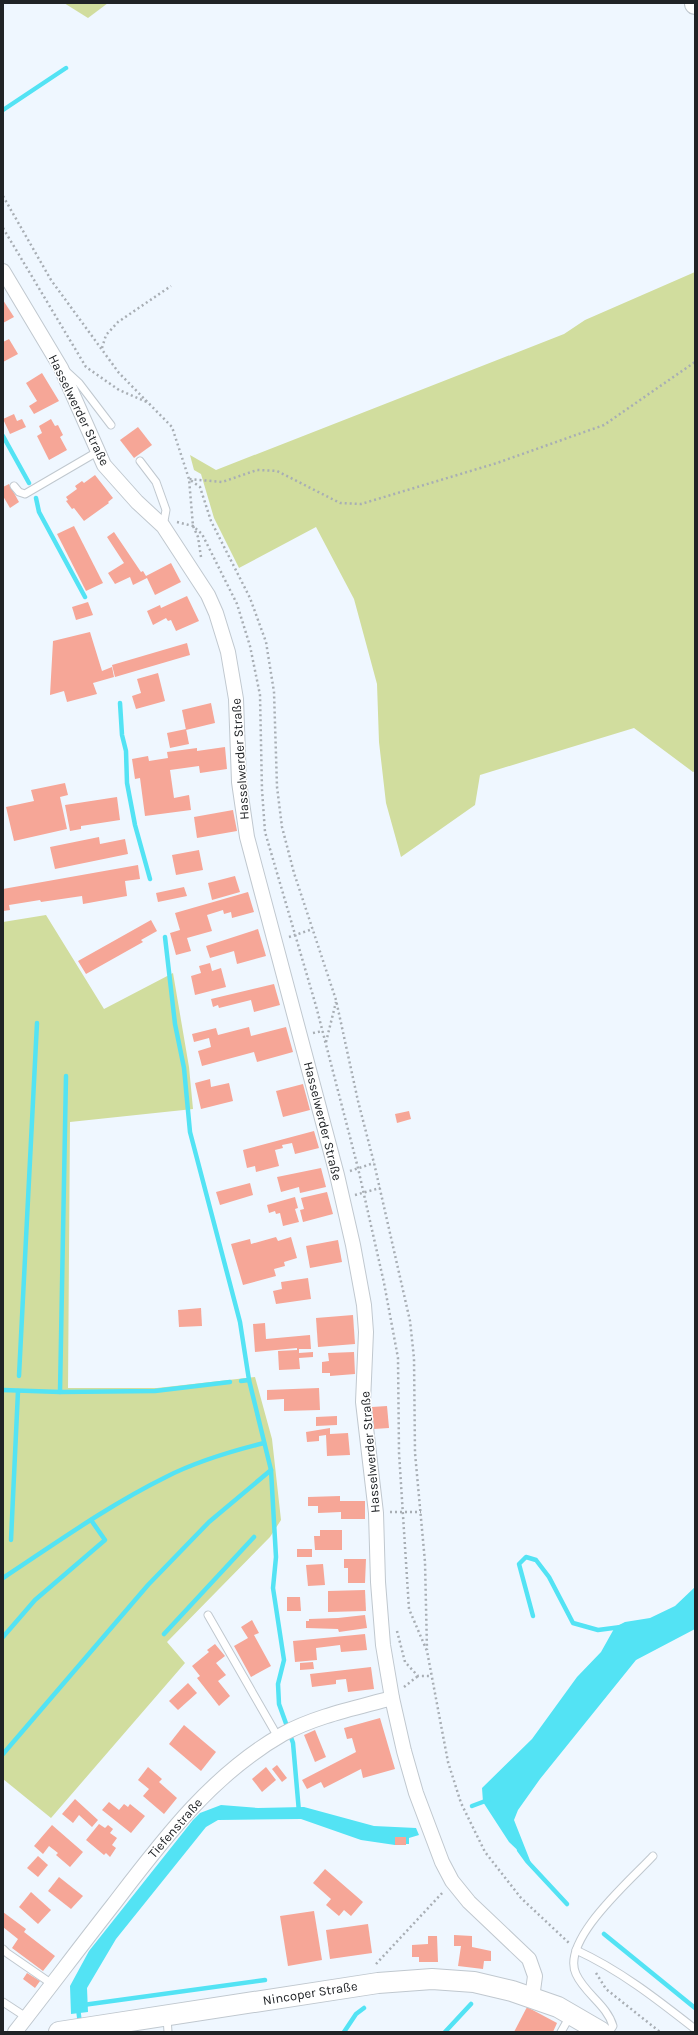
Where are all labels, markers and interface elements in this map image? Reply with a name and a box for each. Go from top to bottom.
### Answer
street label: Hasselwerder Straße [46,352,113,468]
street label: Hasselwerder Straße [228,697,252,820]
street label: Hasselwerder Straße [301,1060,345,1182]
street label: Hasselwerder Straße [357,1390,383,1513]
street label: Tiefenstraße [145,1795,205,1861]
street label: Nincoper Straße [262,1978,359,2008]

